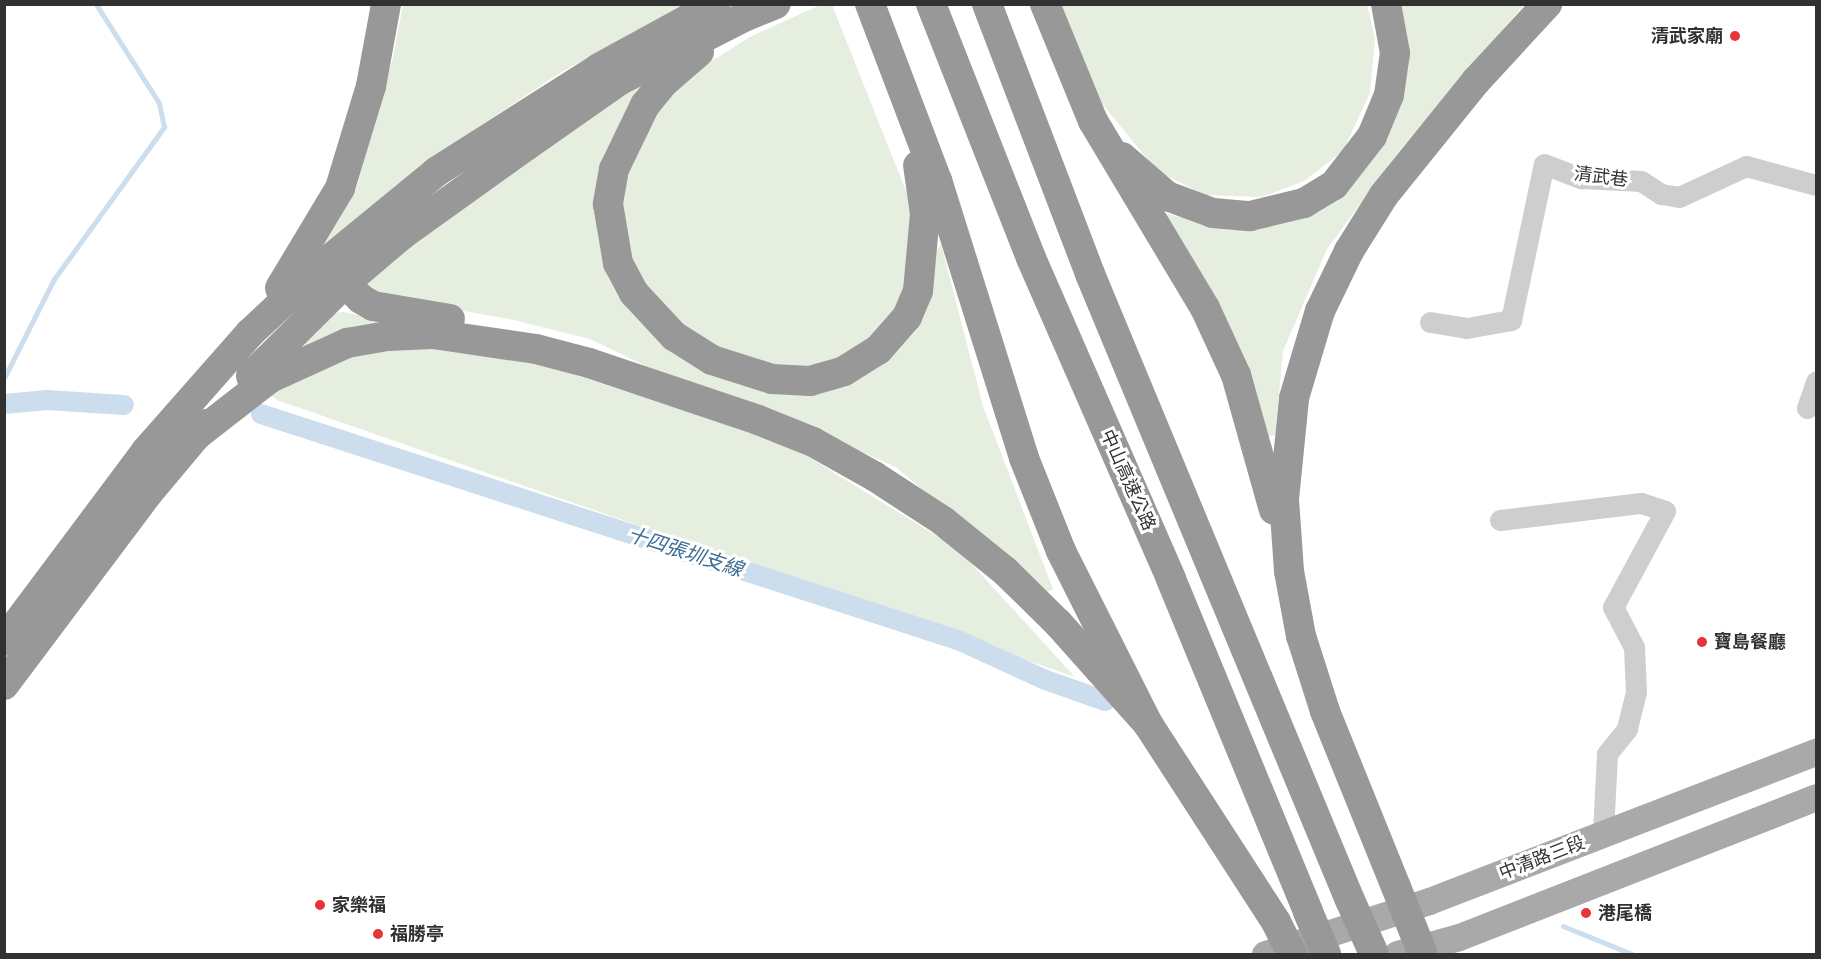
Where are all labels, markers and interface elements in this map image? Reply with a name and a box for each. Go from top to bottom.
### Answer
place label: 清武家廟 [1651,25,1723,47]
marker: 清武家廟 [1728,29,1742,43]
street label: 清武巷 [1573,163,1629,191]
street label: 中山高速公路 [1096,426,1160,534]
water label: 十四張圳支線 [624,522,746,582]
place label: 寶島餐廳 [1714,631,1786,653]
marker: 寶島餐廳 [1695,635,1709,649]
street label: 中清路三段 [1496,832,1588,884]
place label: 家樂福 [332,894,386,916]
marker: 家樂福 [313,898,327,912]
place label: 港尾橋 [1598,902,1652,924]
marker: 港尾橋 [1579,906,1593,920]
place label: 福勝亭 [390,923,444,945]
marker: 福勝亭 [371,927,385,941]

